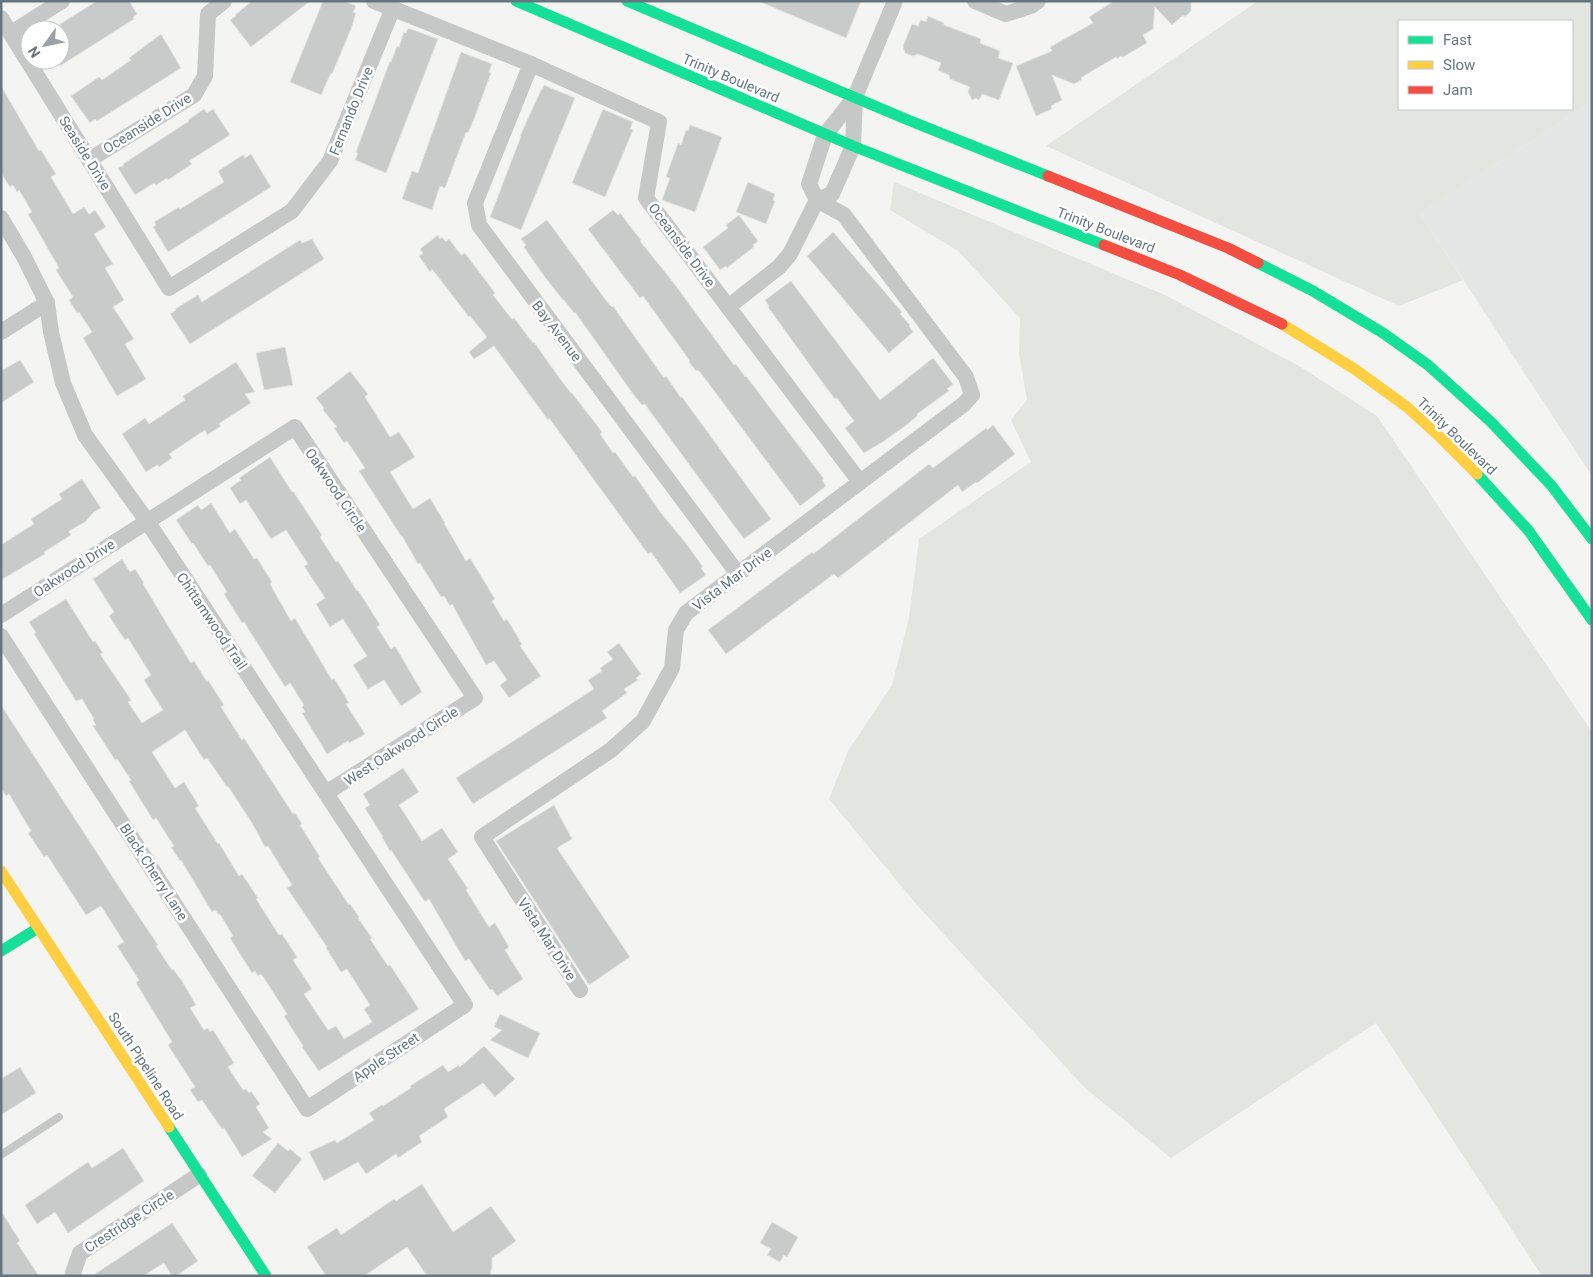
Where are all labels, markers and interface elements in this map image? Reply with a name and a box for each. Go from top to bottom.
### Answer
north arrow [20,20,70,70]
legend [1398,20,1573,110]
text: Fast [1443,31,1472,49]
text: N [25,44,44,61]
street label: Trinity Boulevard [680,50,782,106]
text: Slow [1443,56,1475,74]
street label: Fernando Drive [326,65,376,157]
text: Jam [1443,81,1473,99]
street label: Oceanside Drive [100,90,194,156]
street label: Seaside Drive [56,113,114,193]
street label: Oceanside Drive [645,200,719,290]
street label: Trinity Boulevard [1055,204,1157,256]
street label: Bay Avenue [529,297,585,365]
street label: Trinity Boulevard [1414,394,1500,478]
street label: Oakwood Circle [302,445,370,535]
street label: Oakwood Drive [30,536,118,600]
street label: Vista Mar Drive [689,544,775,614]
street label: Chittamwood Trail [174,569,250,673]
street label: West Oakwood Circle [341,703,461,789]
street label: Black Cherry Lane [117,821,191,923]
street label: Vista Mar Drive [514,895,580,983]
street label: South Pipeline Road [105,1009,187,1123]
street label: Apple Street [350,1029,422,1085]
street label: Crestridge Circle [81,1186,177,1256]

